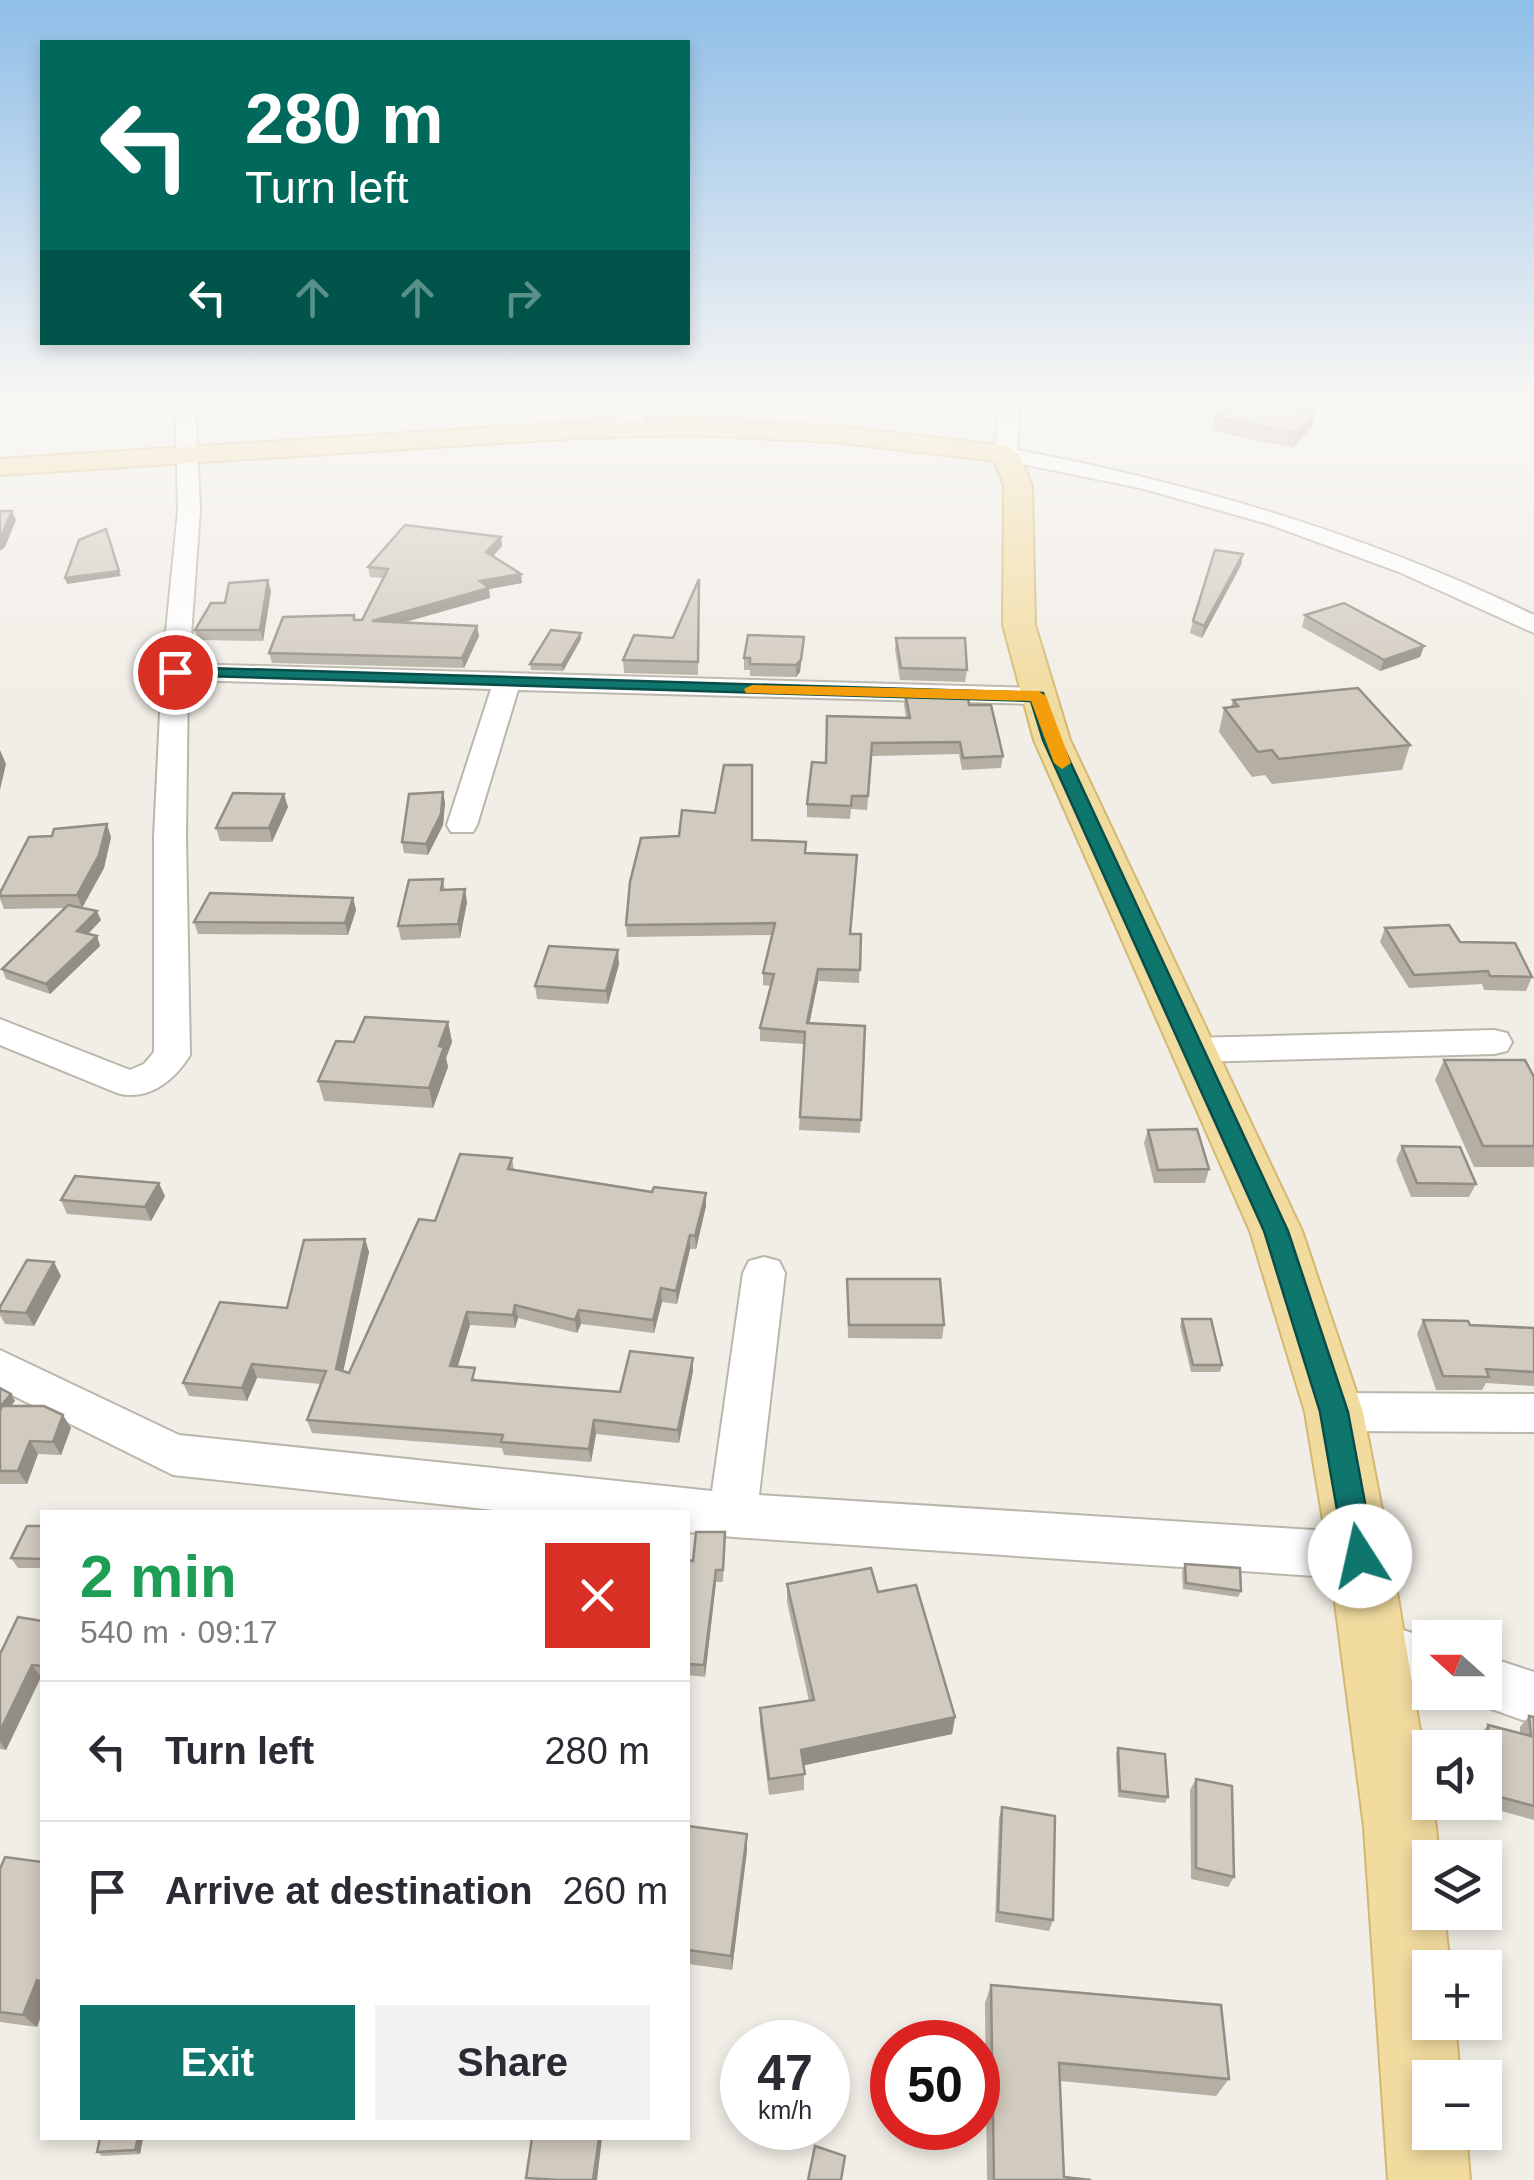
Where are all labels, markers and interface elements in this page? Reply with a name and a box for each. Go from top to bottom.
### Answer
icon: left [80,80,210,210]
text: 280 m [245,80,443,158]
text: Turn left [245,162,408,213]
icon: left [180,270,235,325]
icon: ahead [285,270,340,325]
icon: ahead [390,270,445,325]
icon: right [495,270,550,325]
pin [133,630,218,715]
icon: arrive [148,645,203,700]
position arrow [1308,1504,1412,1608]
text: 2 min [80,1543,237,1610]
button: close [545,1543,650,1648]
text: 540 m · 09:17 [80,1614,277,1650]
north arrow [1412,1620,1502,1710]
map controls [1412,1620,1502,2150]
icon: left [80,1724,135,1779]
text: Turn left [165,1730,314,1772]
text: 280 m [544,1730,650,1772]
button: sound [1412,1730,1502,1820]
button: layers [1412,1840,1502,1930]
icon: arrive [80,1864,135,1919]
text: Arrive at destination [165,1870,532,1912]
text: 260 m [562,1870,668,1912]
button: + [1412,1950,1502,2040]
button: Exit [80,2005,355,2120]
button: Share [375,2005,650,2120]
speed limit sign: 50 [870,2020,1000,2150]
text: 47 [757,2045,813,2101]
button: − [1412,2060,1502,2150]
text: km/h [758,2096,812,2124]

